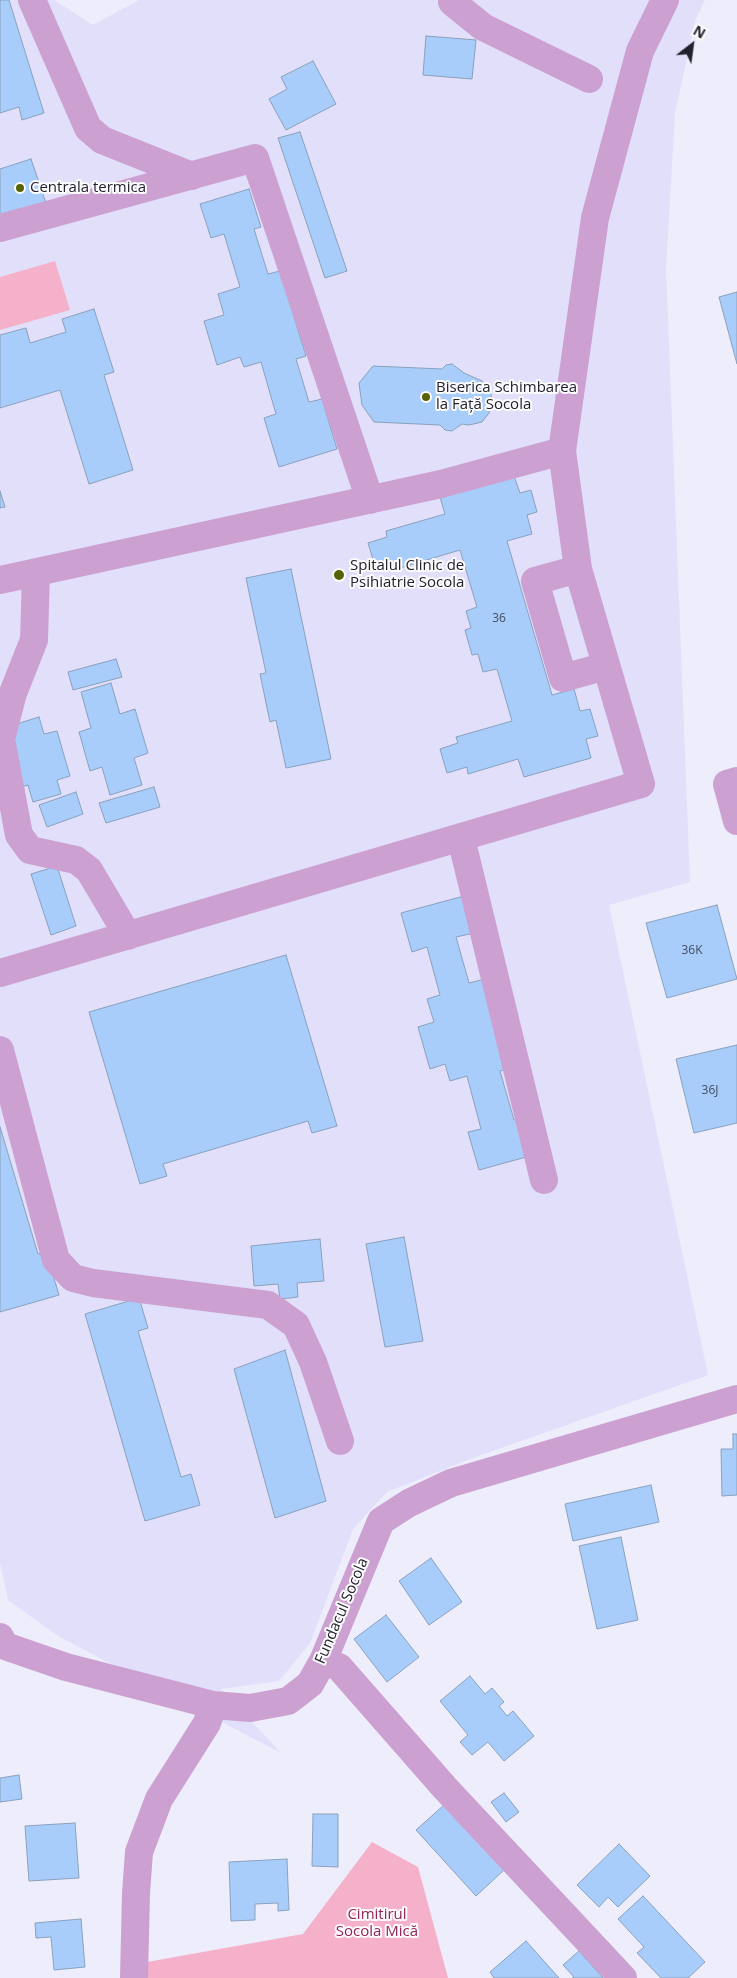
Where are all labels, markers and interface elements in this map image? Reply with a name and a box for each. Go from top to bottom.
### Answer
north arrow [667,20,717,70]
text: N [690,20,709,43]
place label: Centrala termica [30,179,146,197]
marker: Centrala termica [14,182,26,194]
place label: Biserica Schimbarea la Față Socola [436,379,577,414]
marker: Biserica Schimbarea la Față Socola [420,391,432,403]
place label: Spitalul Clinic de Psihiatrie Socola [350,557,464,592]
marker: Spitalul Clinic de Psihiatrie Socola [332,568,346,582]
house number: 36 [492,612,506,626]
house number: 36K [681,944,703,958]
house number: 36J [702,1084,718,1098]
street label: Fundacul Socola [312,1555,372,1667]
park label: Cimitirul Socola Mică [336,1906,418,1941]

